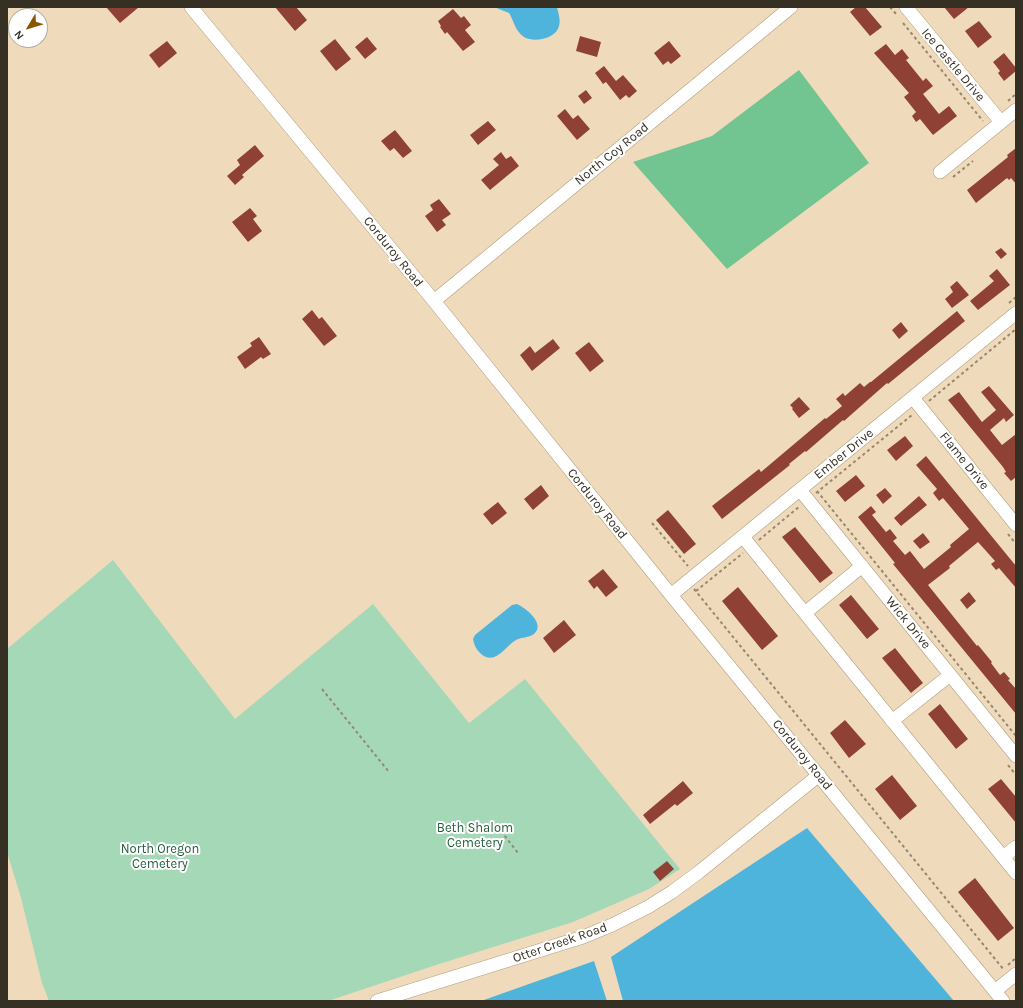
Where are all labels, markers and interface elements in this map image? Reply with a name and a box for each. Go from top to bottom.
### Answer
north arrow [8,8,48,48]
street label: Ice Castle Drive [918,25,988,105]
text: N [11,28,26,42]
street label: North Coy Road [572,119,652,189]
street label: Corduroy Road [360,214,426,290]
street label: Ember Drive [811,425,877,483]
street label: Flame Drive [936,429,992,493]
street label: Corduroy Road [564,466,630,542]
street label: Wick Drive [882,594,934,652]
street label: Corduroy Road [769,717,835,793]
park label: Beth Shalom Cemetery [437,820,513,851]
park label: North Oregon Cemetery [121,841,199,872]
street label: Otter Creek Road [511,920,609,966]

